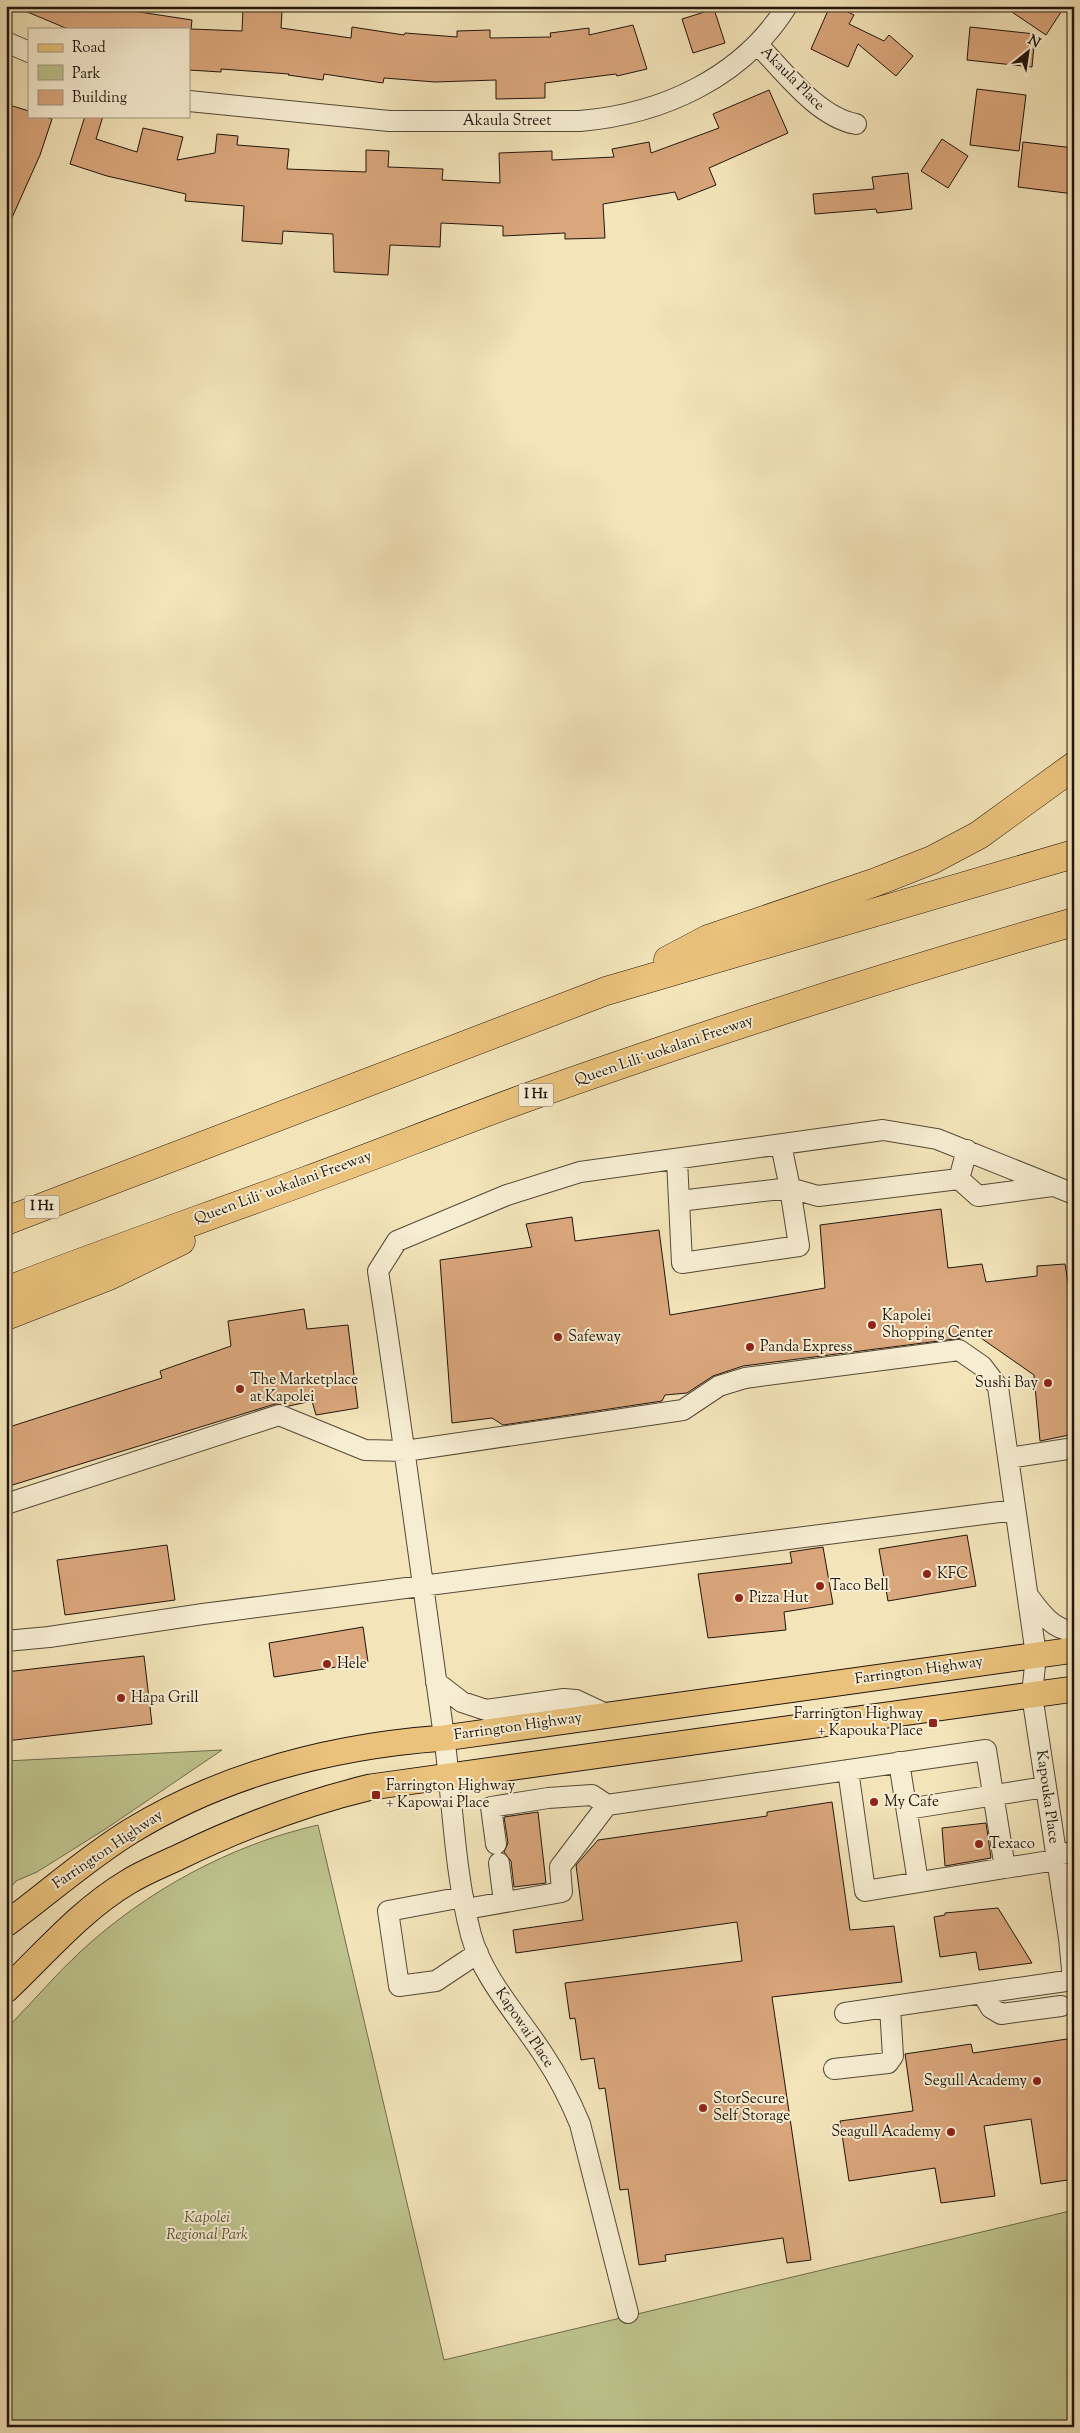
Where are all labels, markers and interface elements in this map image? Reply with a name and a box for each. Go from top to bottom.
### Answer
legend [28,28,190,118]
north arrow [1002,28,1052,78]
text: N [1024,31,1043,54]
text: Road [72,38,106,59]
street label: Akaula Place [755,42,829,116]
text: Park [72,64,101,85]
text: Building [72,88,127,109]
street label: Akaula Street [463,111,551,132]
street label: Queen Liliʻuokalani Freeway [572,1010,757,1091]
road number: I H1 [518,1084,554,1106]
street label: Queen Liliʻuokalani Freeway [191,1146,375,1230]
road number: I H1 [24,1196,60,1218]
place label: Kapolei Shopping Center [882,1306,993,1344]
marker: Kapolei Shopping Center [866,1319,878,1331]
place label: Safeway [568,1327,621,1348]
marker: Safeway [552,1331,564,1343]
place label: Panda Express [760,1337,852,1358]
marker: Panda Express [744,1341,756,1353]
place label: The Marketplace at Kapolei [250,1370,358,1408]
place label: Sushi Bay [975,1373,1039,1394]
marker: Sushi Bay [1042,1377,1054,1389]
marker: The Marketplace at Kapolei [234,1383,246,1395]
place label: KFC [937,1564,968,1585]
marker: KFC [921,1568,933,1580]
place label: Taco Bell [830,1576,889,1597]
marker: Taco Bell [814,1580,826,1592]
place label: Pizza Hut [749,1588,809,1609]
marker: Pizza Hut [733,1592,745,1604]
street label: Farrington Highway [854,1652,985,1690]
place label: Hele [337,1654,367,1675]
marker: Hele [321,1658,333,1670]
place label: Hapa Grill [131,1688,199,1709]
marker: Hapa Grill [115,1692,127,1704]
place label: Farrington Highway + Kapouka Place [794,1704,924,1742]
street label: Farrington Highway [453,1708,584,1746]
marker: Farrington Highway + Kapouka Place [927,1717,939,1729]
street label: Kapouka Place [1030,1749,1064,1845]
place label: Farrington Highway + Kapowai Place [386,1776,516,1814]
marker: Farrington Highway + Kapowai Place [370,1789,382,1801]
place label: My Cafe [884,1792,939,1813]
marker: My Cafe [868,1796,880,1808]
street label: Farrington Highway [49,1805,168,1895]
place label: Texaco [989,1834,1035,1855]
marker: Texaco [973,1838,985,1850]
street label: Kapowai Place [489,1984,559,2072]
place label: Segull Academy [924,2071,1028,2092]
marker: Segull Academy [1031,2075,1043,2087]
place label: StorSecure Self Storage [713,2089,790,2127]
marker: StorSecure Self Storage [697,2102,709,2114]
place label: Seagull Academy [831,2122,942,2143]
marker: Seagull Academy [945,2126,957,2138]
park label: Kapolei Regional Park [166,2208,248,2246]

